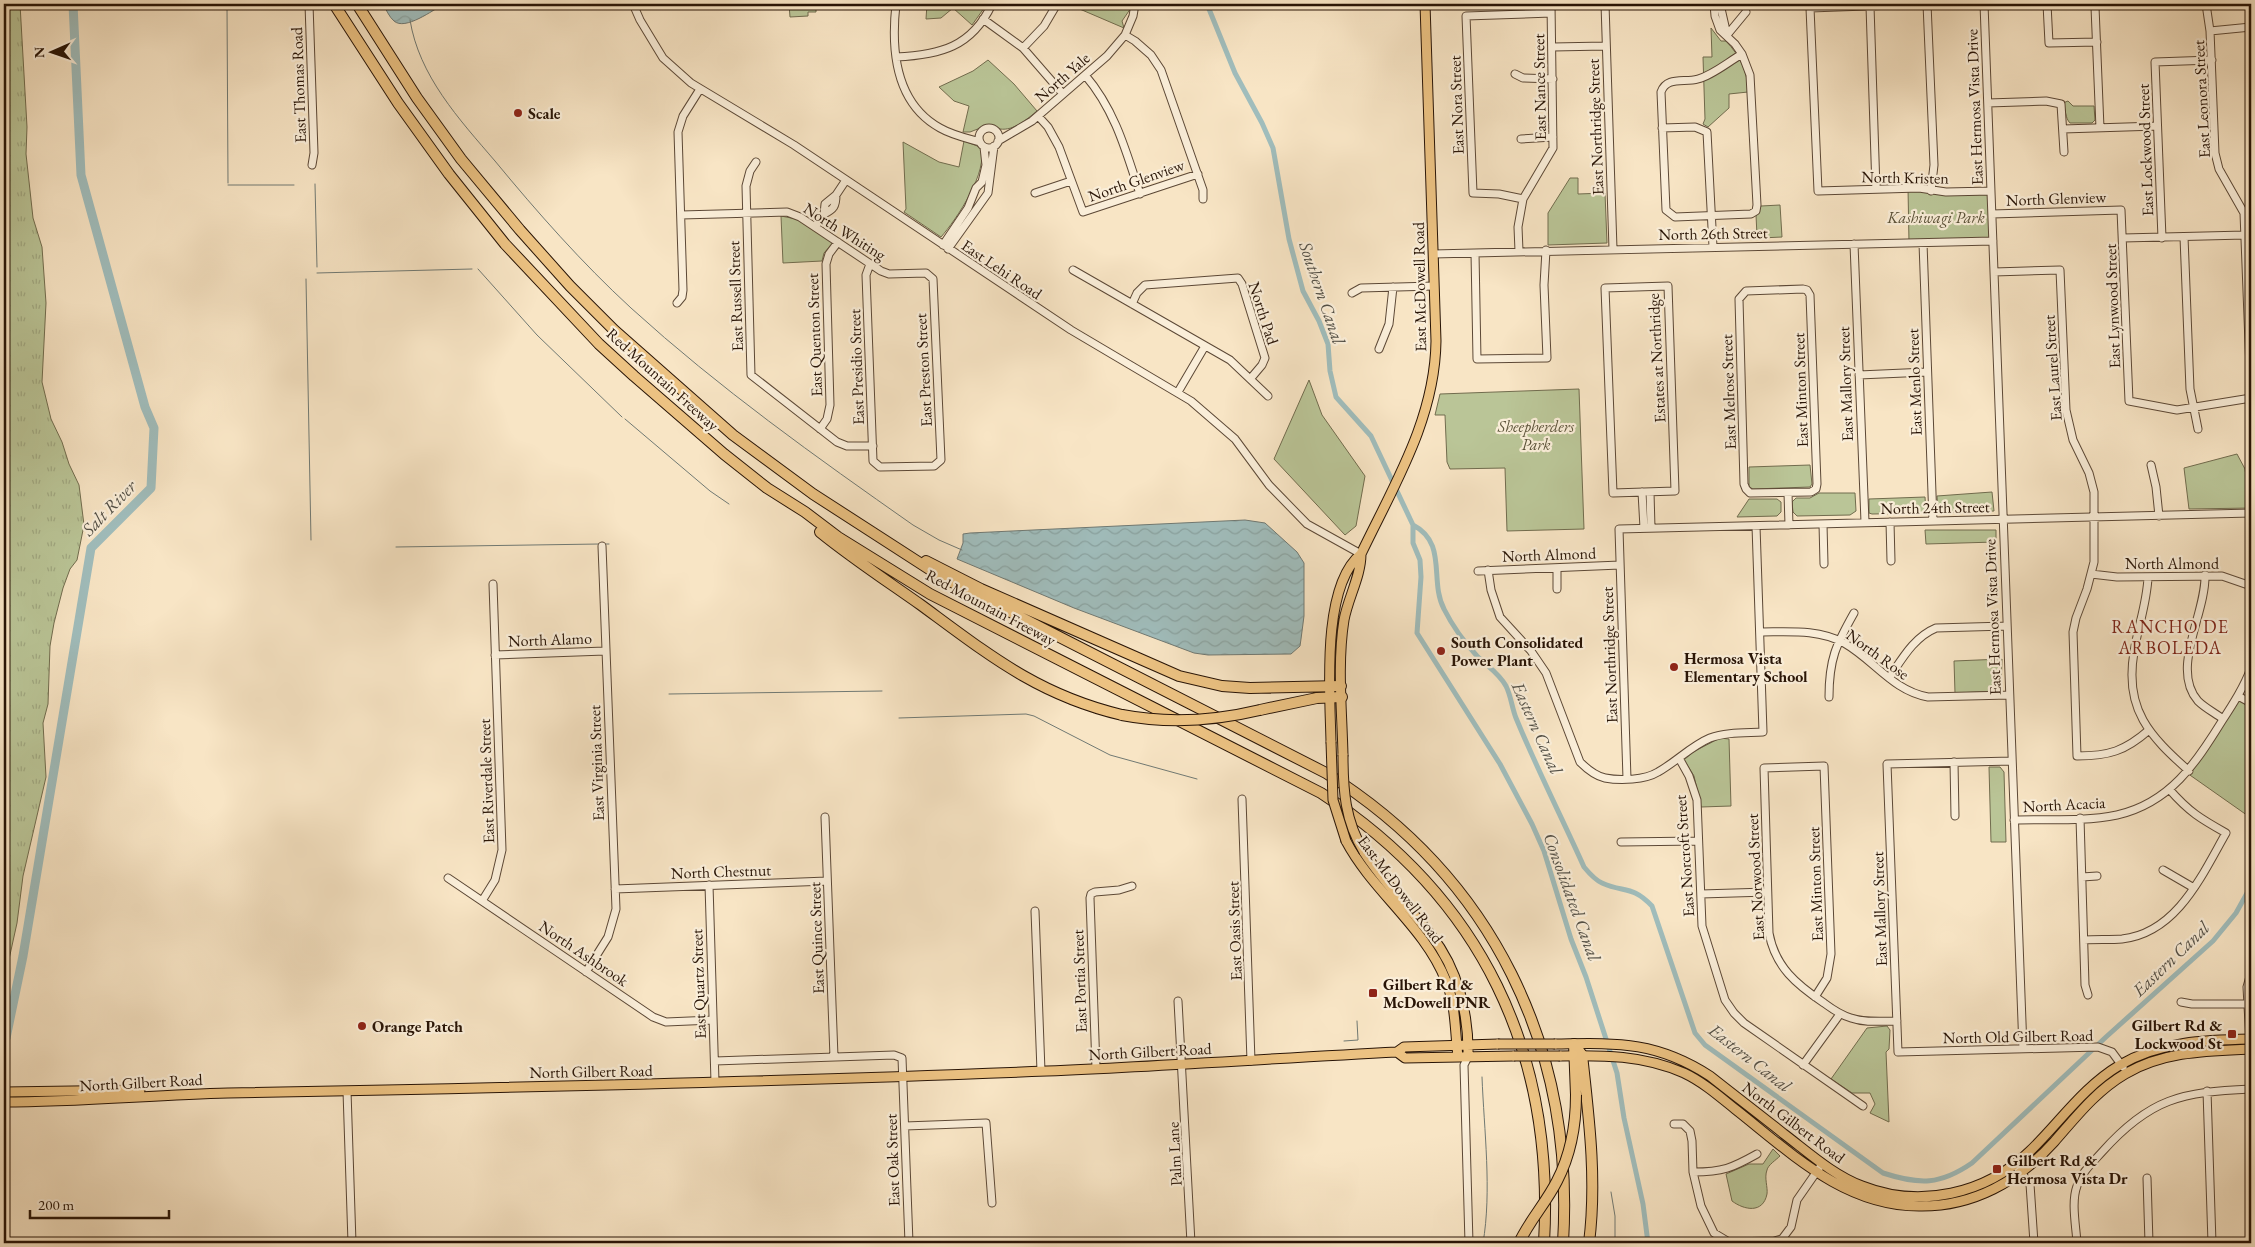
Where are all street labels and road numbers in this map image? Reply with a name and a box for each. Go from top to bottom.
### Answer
street label: East Thomas Road [286,26,311,143]
street label: East Hermosa Vista Drive [1961,28,1988,185]
street label: East Nance Street [1528,33,1551,141]
street label: East Leonora Street [2188,39,2215,159]
street label: North Yale [1030,48,1094,107]
street label: East Nora Street [1444,55,1469,155]
street label: East Northridge Street [1583,58,1608,196]
street label: East Lockwood Street [2133,83,2158,217]
street label: North Glenview [1085,154,1188,207]
street label: North Kristen [1861,166,1949,189]
street label: North Glenview [2006,186,2108,211]
street label: North Whiting [799,198,891,266]
street label: East McDowell Road [1408,221,1431,352]
street label: North 26th Street [1658,222,1768,245]
street label: East Lehi Road [957,235,1047,305]
street label: East Russell Street [723,240,748,352]
street label: East Lynwood Street [2100,243,2125,369]
street label: East Quenton Street [802,273,827,397]
street label: North Pad [1244,279,1284,348]
street label: Estates at Northridge [1643,293,1670,423]
street label: East Presidio Street [844,309,869,425]
street label: East Preston Street [910,313,937,427]
street label: East Laurel Street [2038,314,2067,422]
street label: Red Mountain Freeway [602,323,724,436]
street label: East Mallory Street [1833,326,1858,442]
street label: East Menlo Street [1902,328,1927,436]
street label: East Minton Street [1788,332,1813,448]
street label: East Melrose Street [1716,334,1741,450]
street label: North 24th Street [1880,496,1990,519]
street label: East Hermosa Vista Drive [1979,538,2006,695]
street label: North Almond [1502,542,1597,567]
street label: North Almond [2125,553,2220,574]
street label: Red Mountain Freeway [922,564,1060,651]
street label: East Northridge Street [1597,586,1622,724]
street label: North Rose [1842,624,1913,684]
street label: North Alamo [508,628,592,651]
street label: East Virginia Street [584,705,609,821]
street label: East Riverdale Street [474,718,499,844]
street label: North Acacia [2022,792,2107,817]
street label: East Norcroft Street [1670,794,1699,918]
street label: East Norwood Street [1742,813,1769,941]
street label: East Minton Street [1803,826,1828,942]
street label: East McDowell Road [1353,831,1449,948]
street label: East Mallory Street [1867,851,1892,967]
street label: North Chestnut [671,859,772,884]
street label: East Oasis Street [1222,881,1247,981]
street label: East Quince Street [804,882,829,994]
street label: North Ashbrook [535,916,633,991]
street label: East Quartz Street [686,929,711,1039]
street label: East Portia Street [1067,929,1092,1033]
street label: North Old Gilbert Road [1942,1025,2094,1048]
street label: North Gilbert Road [1088,1038,1213,1065]
street label: North Gilbert Road [529,1060,654,1083]
street label: North Gilbert Road [79,1069,204,1096]
street label: North Gilbert Road [1738,1077,1850,1168]
street label: East Oak Street [880,1113,905,1207]
street label: Palm Lane [1162,1121,1187,1187]

